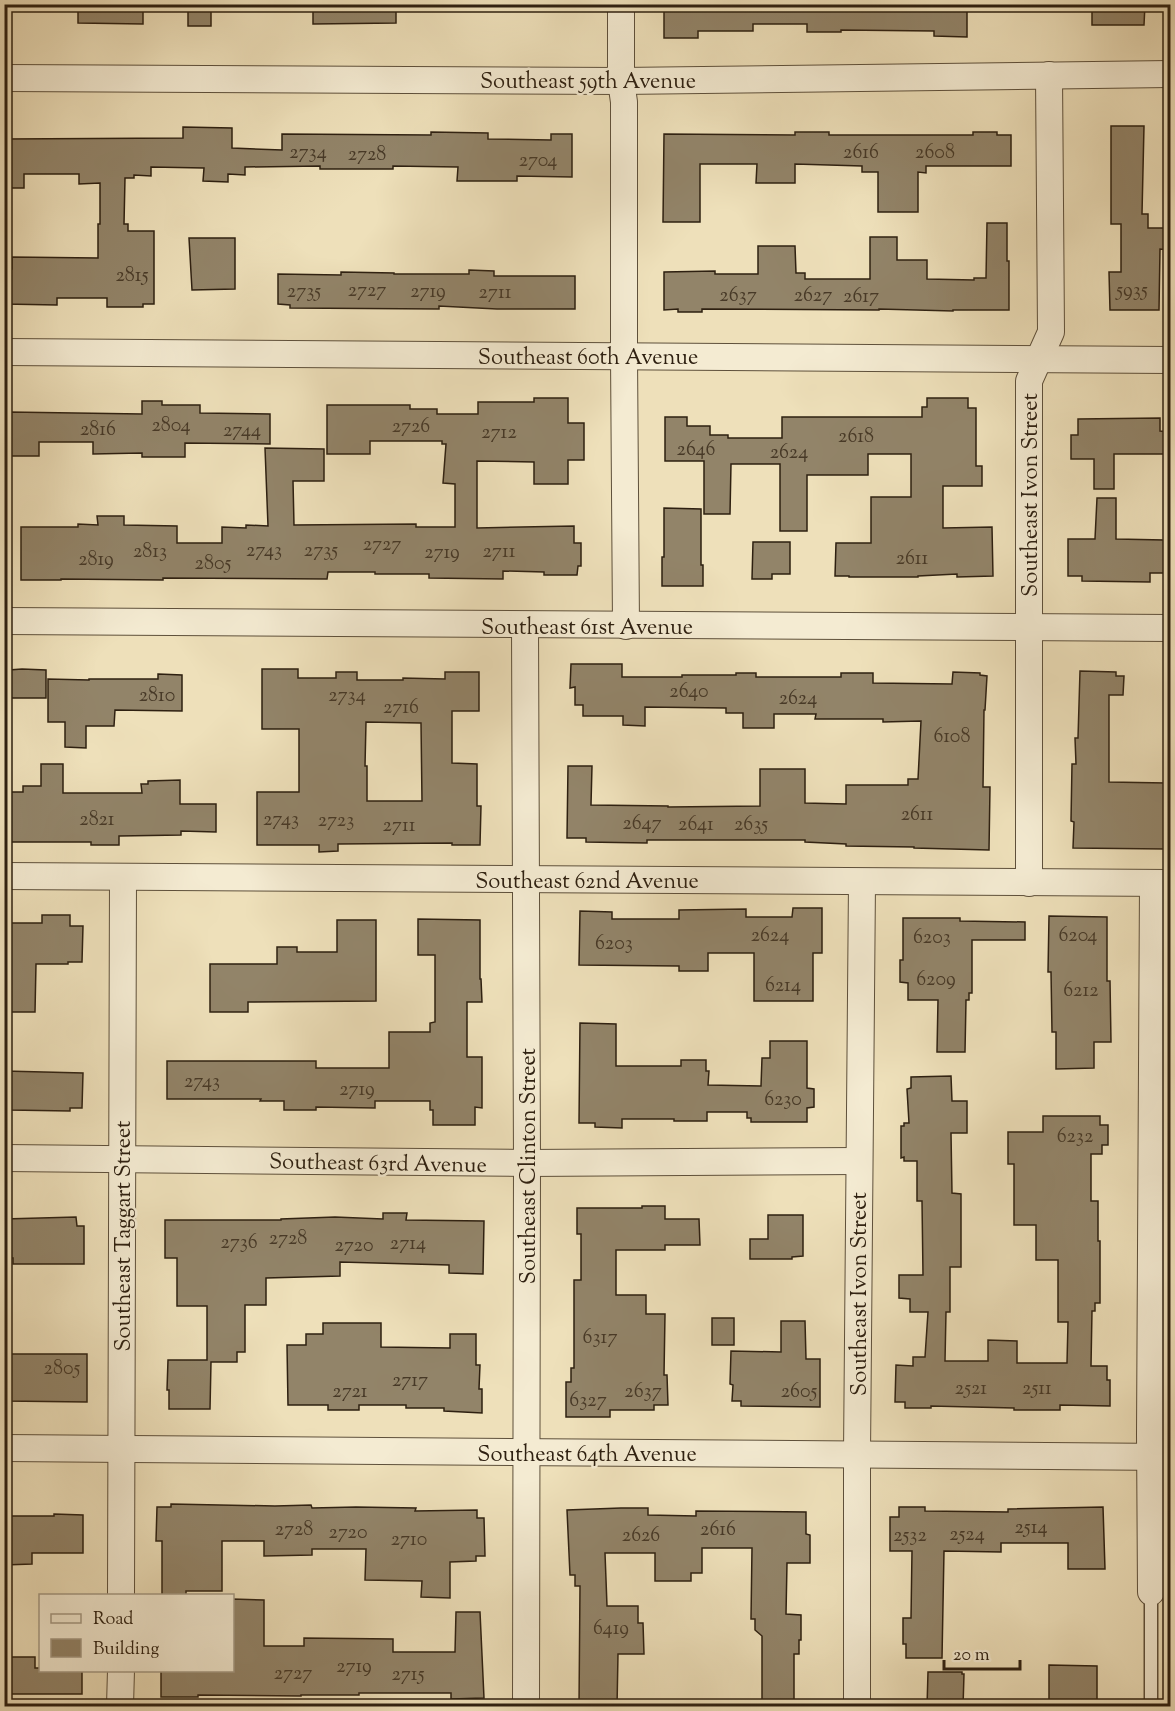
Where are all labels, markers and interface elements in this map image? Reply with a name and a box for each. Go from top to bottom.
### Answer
street label: Southeast 59th Avenue [480,67,696,99]
house number: 2734 [289,139,327,168]
house number: 2616 [843,139,879,168]
house number: 2608 [915,139,955,168]
house number: 2728 [348,141,386,170]
house number: 2704 [519,147,557,176]
house number: 2815 [116,262,149,291]
house number: 2727 [348,277,386,306]
house number: 5935 [1115,277,1148,306]
house number: 2735 [287,278,321,307]
house number: 2719 [410,278,446,307]
house number: 2711 [479,279,512,308]
house number: 2637 [719,282,757,311]
house number: 2627 [794,282,832,311]
house number: 2617 [843,283,879,312]
street label: Southeast 60th Avenue [478,343,698,375]
street label: Southeast Ivon Street [1016,393,1048,597]
house number: 2804 [151,412,191,441]
house number: 2726 [392,413,430,442]
house number: 2816 [80,416,116,445]
house number: 2744 [223,417,261,446]
house number: 2712 [481,419,517,448]
house number: 2618 [838,423,874,452]
house number: 2646 [677,436,715,465]
house number: 2624 [770,439,808,468]
house number: 2727 [363,531,401,560]
house number: 2743 [246,537,282,566]
house number: 2735 [304,537,338,566]
house number: 2813 [133,538,167,567]
house number: 2711 [483,538,516,567]
house number: 2719 [424,539,460,568]
house number: 2611 [896,545,929,574]
house number: 2819 [78,546,114,575]
house number: 2805 [195,550,232,579]
street label: Southeast 61st Avenue [481,613,693,645]
house number: 2640 [669,678,709,707]
house number: 2810 [139,682,175,711]
house number: 2734 [328,682,366,711]
house number: 2624 [779,685,817,714]
house number: 2716 [383,694,419,723]
house number: 6108 [934,723,970,752]
house number: 2611 [901,801,934,830]
house number: 2821 [79,806,115,835]
house number: 2743 [263,806,299,835]
house number: 2723 [318,807,354,836]
house number: 2647 [622,810,662,839]
house number: 2641 [678,811,714,840]
house number: 2635 [734,811,768,840]
house number: 2711 [383,812,416,841]
street label: Southeast 62nd Avenue [475,867,699,899]
house number: 2624 [751,922,789,951]
house number: 6204 [1059,922,1097,951]
house number: 6203 [913,924,951,953]
house number: 6203 [595,930,633,959]
house number: 6209 [916,966,956,995]
house number: 6214 [765,972,801,1001]
house number: 6212 [1063,977,1099,1006]
street label: Southeast Clinton Street [514,1047,546,1284]
house number: 2743 [184,1068,220,1097]
house number: 2719 [339,1076,375,1105]
house number: 6230 [764,1086,802,1115]
street label: Southeast Taggart Street [109,1120,141,1352]
house number: 6232 [1057,1123,1093,1152]
street label: Southeast 63rd Avenue [269,1147,487,1183]
street label: Southeast Ivon Street [845,1192,877,1396]
house number: 2728 [269,1225,307,1254]
house number: 2736 [220,1229,258,1258]
house number: 2714 [390,1230,426,1259]
house number: 2720 [334,1232,374,1261]
house number: 6317 [583,1324,617,1353]
house number: 2805 [44,1355,81,1384]
house number: 2717 [392,1367,428,1396]
house number: 2521 [955,1375,987,1404]
house number: 2511 [1022,1375,1052,1404]
house number: 2721 [332,1378,368,1407]
house number: 2637 [624,1378,662,1407]
house number: 2605 [781,1378,818,1407]
house number: 6327 [569,1387,607,1416]
street label: Southeast 64th Avenue [477,1440,697,1472]
house number: 2514 [1014,1514,1048,1543]
house number: 2728 [275,1516,313,1545]
house number: 2616 [700,1516,736,1545]
house number: 2720 [328,1519,368,1548]
house number: 2524 [949,1521,985,1550]
house number: 2626 [622,1522,660,1551]
house number: 2532 [893,1522,927,1551]
house number: 2710 [391,1526,427,1555]
legend [39,1594,234,1672]
text: Road [93,1607,133,1633]
house number: 6419 [593,1615,629,1644]
scale bar [944,1633,1020,1671]
text: Building [93,1637,159,1663]
text: 20 m [953,1643,990,1669]
house number: 2719 [336,1653,372,1682]
house number: 2727 [274,1660,312,1689]
house number: 2715 [391,1661,425,1690]

